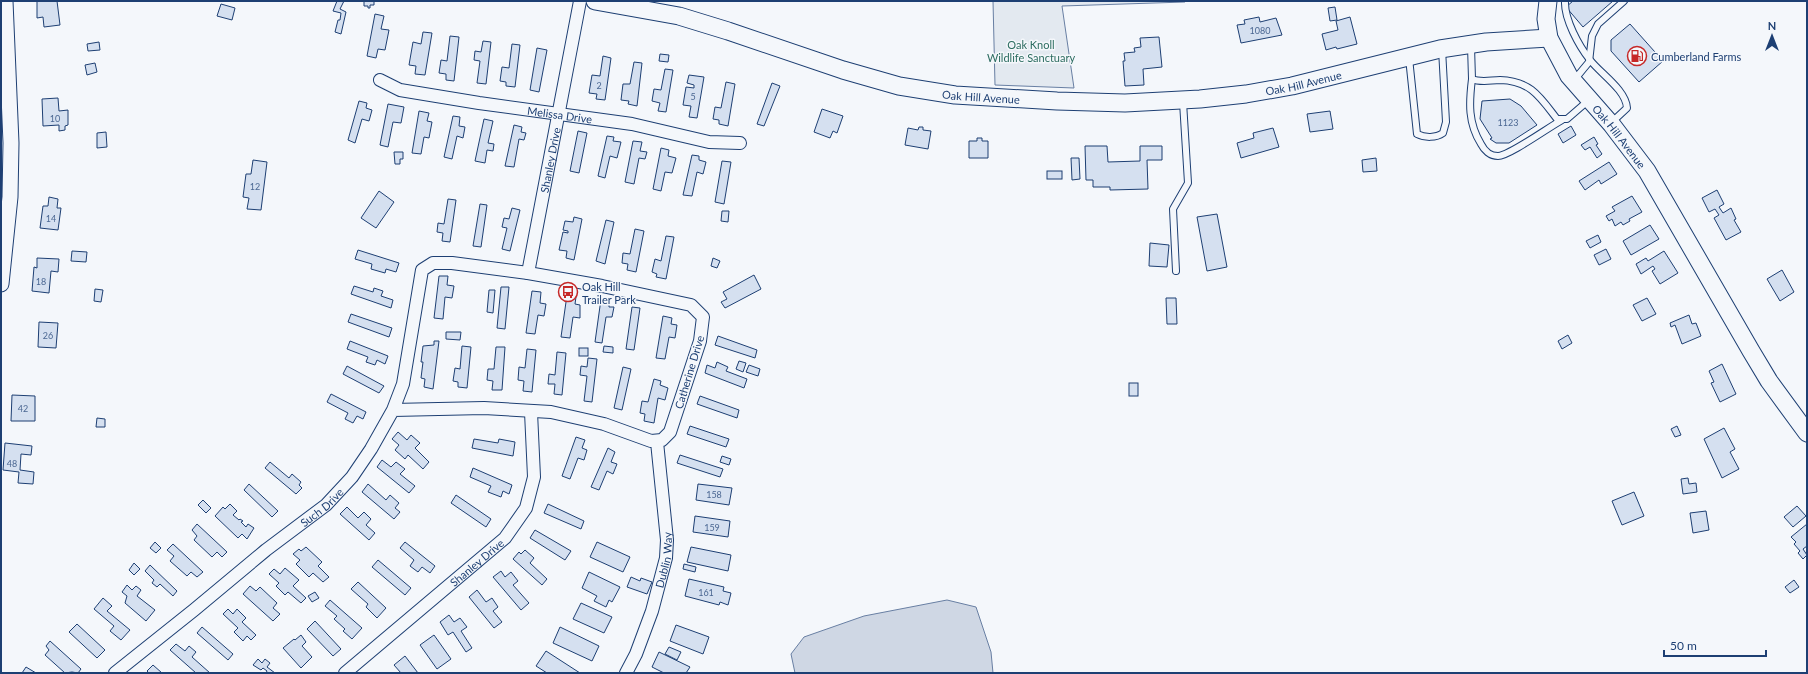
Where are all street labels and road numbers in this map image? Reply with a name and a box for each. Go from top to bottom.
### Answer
street label: Oak Hill Avenue [1264,67,1343,97]
street label: Oak Hill Avenue [941,87,1020,105]
street label: Oak Hill Avenue [1590,102,1649,171]
street label: Melissa Drive [527,103,593,125]
street label: Shanley Drive [537,126,562,194]
street label: Catherine Drive [672,333,706,410]
street label: Such Drive [297,485,346,529]
street label: Dublin Way [652,531,674,589]
street label: Shanley Drive [447,536,506,588]

